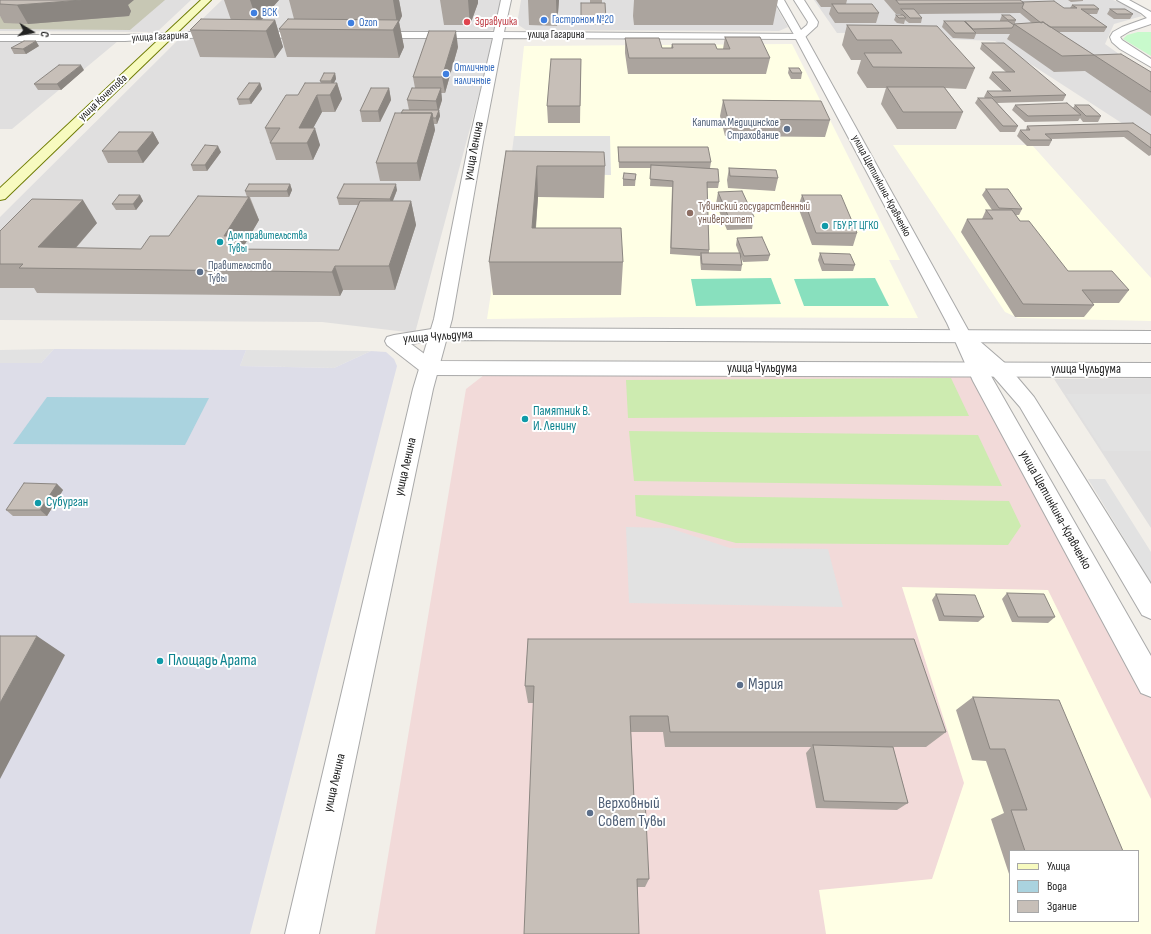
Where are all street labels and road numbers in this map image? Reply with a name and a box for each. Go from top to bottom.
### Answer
street label: улица Гагарина [528,28,584,42]
street label: улица Гагарина [131,29,189,45]
street label: улица Кочетова [76,72,130,124]
street label: улица Ленина [461,120,487,182]
street label: улица Щетинкина-Кравченко [849,133,913,239]
street label: улица Чульдума [403,327,473,347]
street label: улица Чульдума [727,361,797,377]
street label: улица Чульдума [1051,362,1121,378]
street label: улица Ленина [392,436,420,498]
street label: улица Щетинкина-Кравченко [1016,448,1094,572]
street label: улица Ленина [321,752,349,814]

